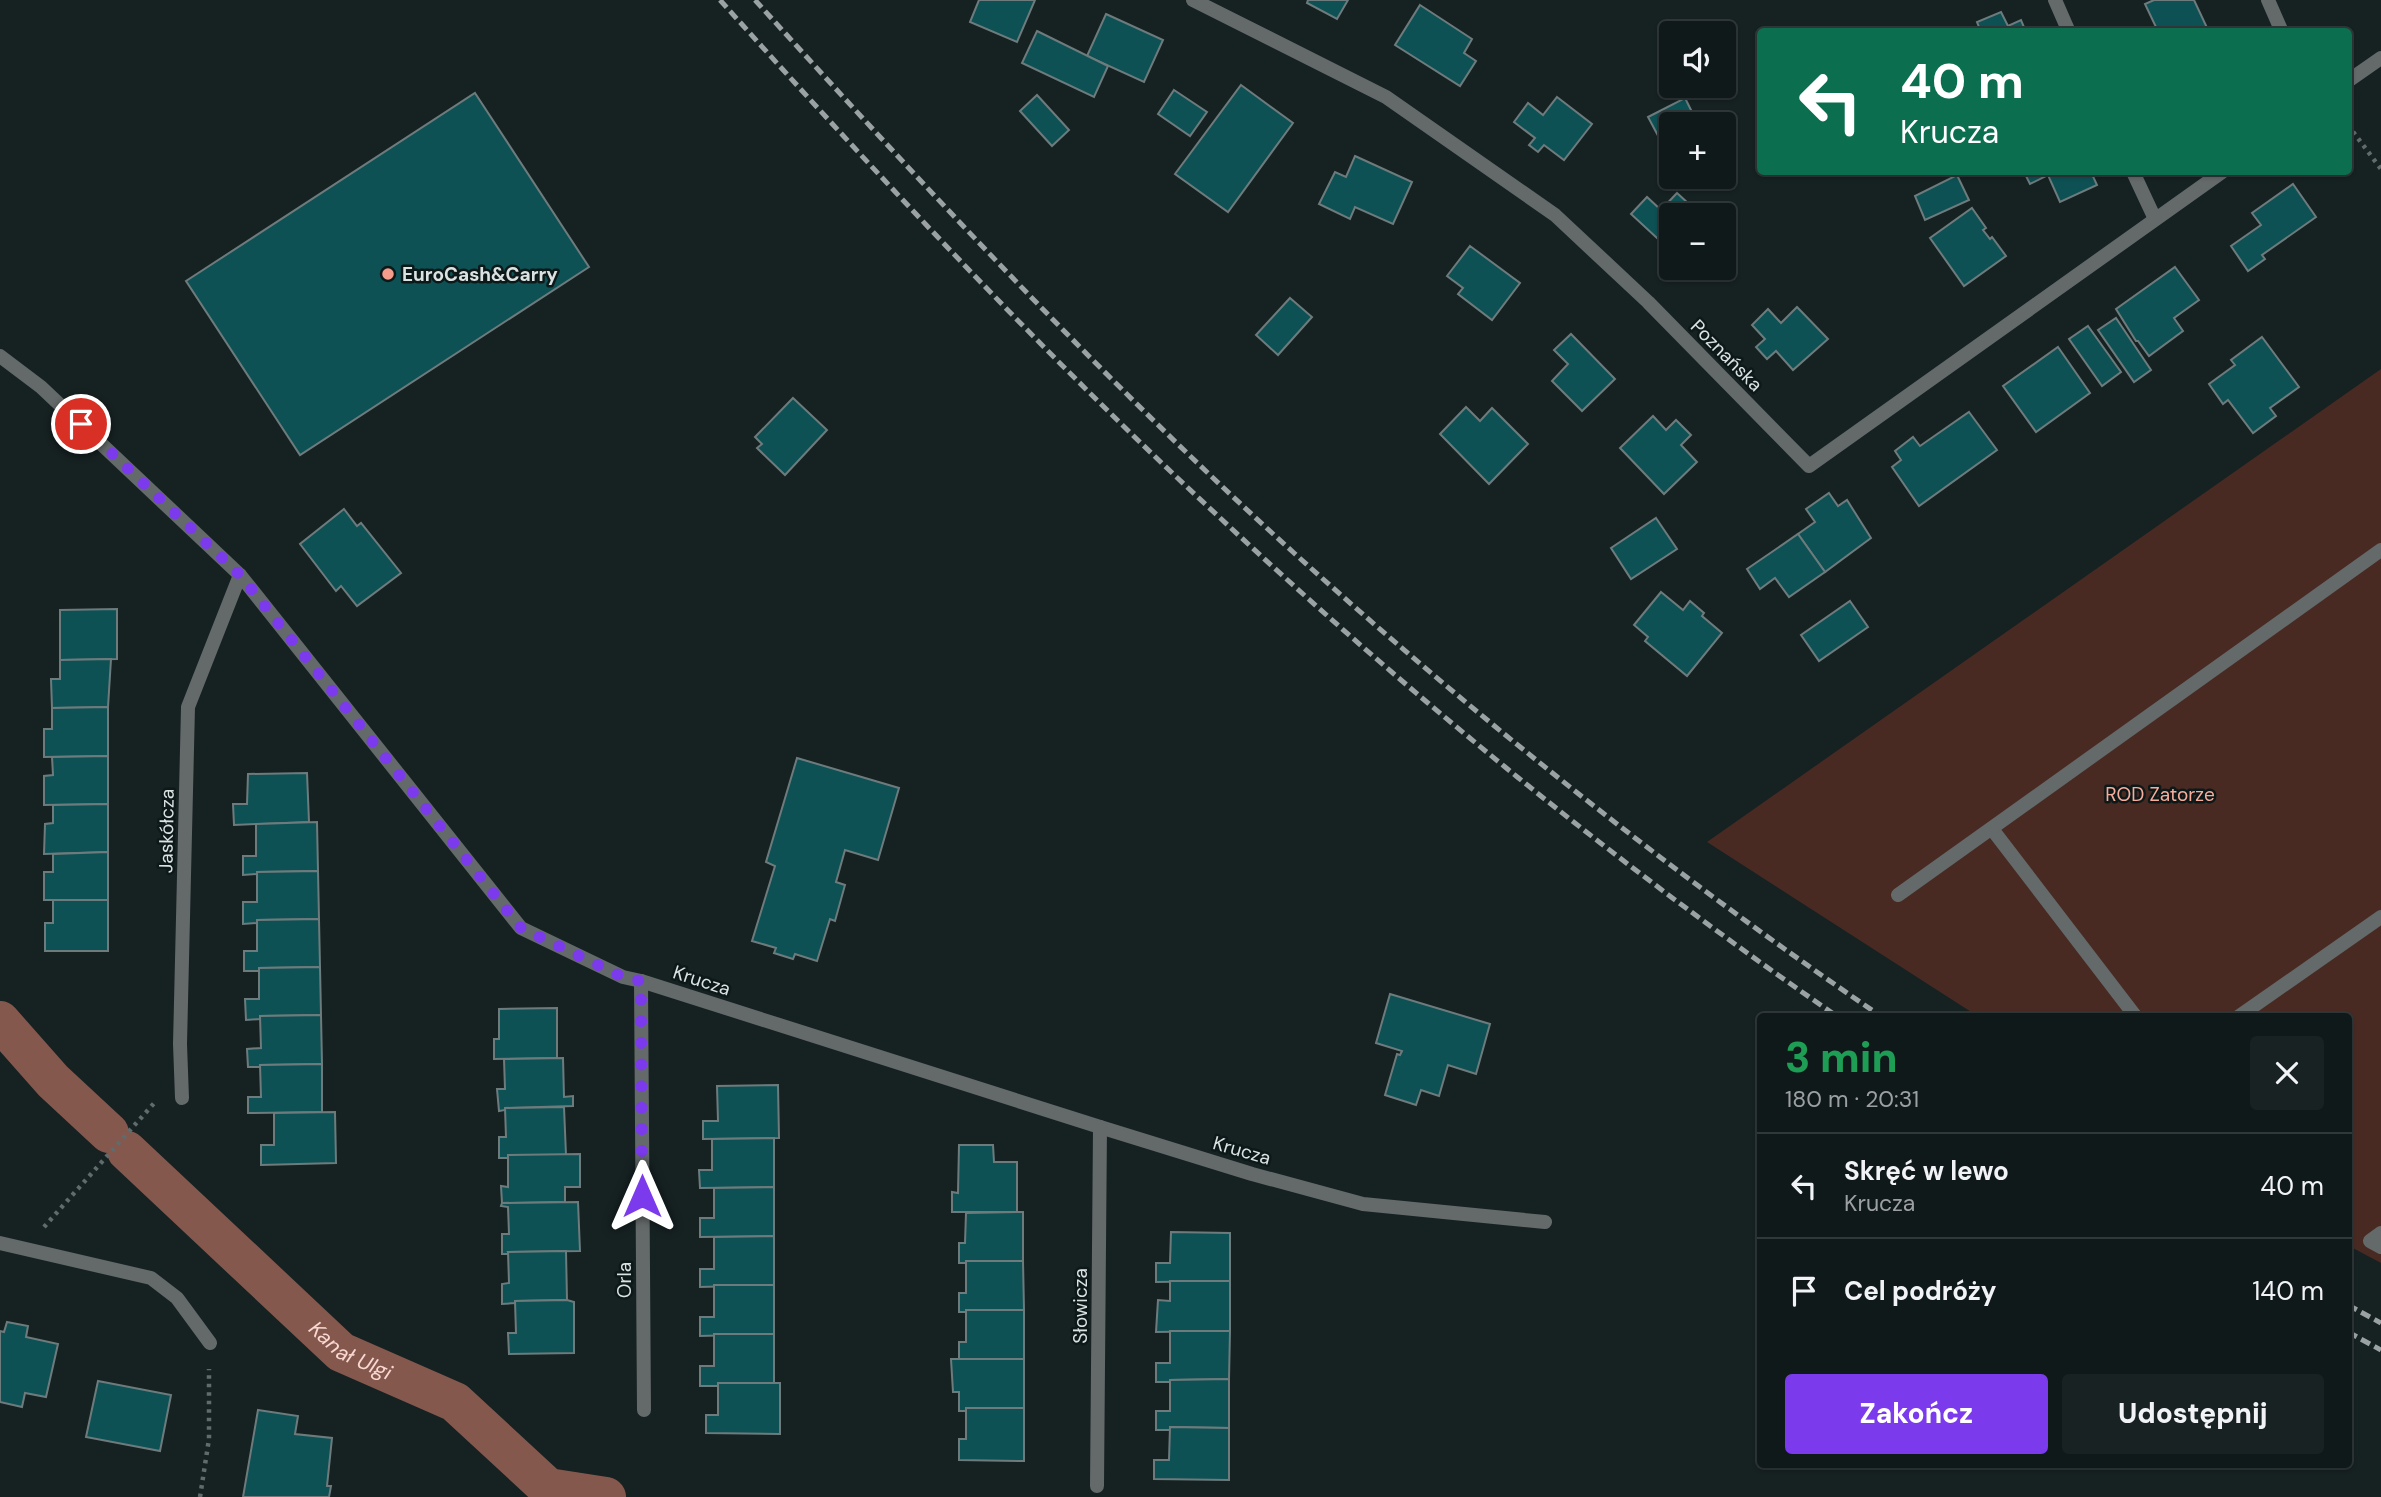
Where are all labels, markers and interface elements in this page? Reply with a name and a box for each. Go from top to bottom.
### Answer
map controls [1659,21,1736,280]
button: sound [1659,21,1736,98]
text: 40 m [1900,49,2024,113]
icon: left [1785,56,1876,147]
text: Krucza [1900,111,1999,153]
button: + [1659,112,1736,189]
button: − [1659,203,1736,280]
place label: EuroCash&Carry [402,262,558,287]
marker: EuroCash&Carry [380,266,396,282]
street label: Poznańska [1685,314,1768,397]
pin [51,394,111,454]
icon: arrive [62,405,100,443]
park label: ROD Zatorze [2105,782,2215,807]
street label: Jaskółcza [153,789,180,873]
street label: Krucza [670,959,734,1001]
text: 3 min [1785,1030,1898,1085]
button: close [2250,1036,2324,1110]
text: 180 m · 20:31 [1785,1084,1919,1114]
street label: Krucza [1210,1130,1274,1171]
text: Skręć w lewo [1844,1154,2009,1188]
position arrow [605,1159,679,1233]
icon: left [1785,1167,1823,1205]
text: 40 m [2260,1169,2324,1203]
text: Krucza [1844,1188,1915,1218]
street label: Orla [612,1262,637,1298]
street label: Słowicza [1068,1268,1093,1344]
icon: arrive [1785,1272,1823,1310]
text: Cel podróży [1844,1274,1997,1308]
text: 140 m [2252,1274,2324,1308]
water label: Kanał Ulgi [303,1315,397,1387]
button: Zakończ [1785,1374,2048,1454]
button: Udostępnij [2062,1374,2324,1454]

